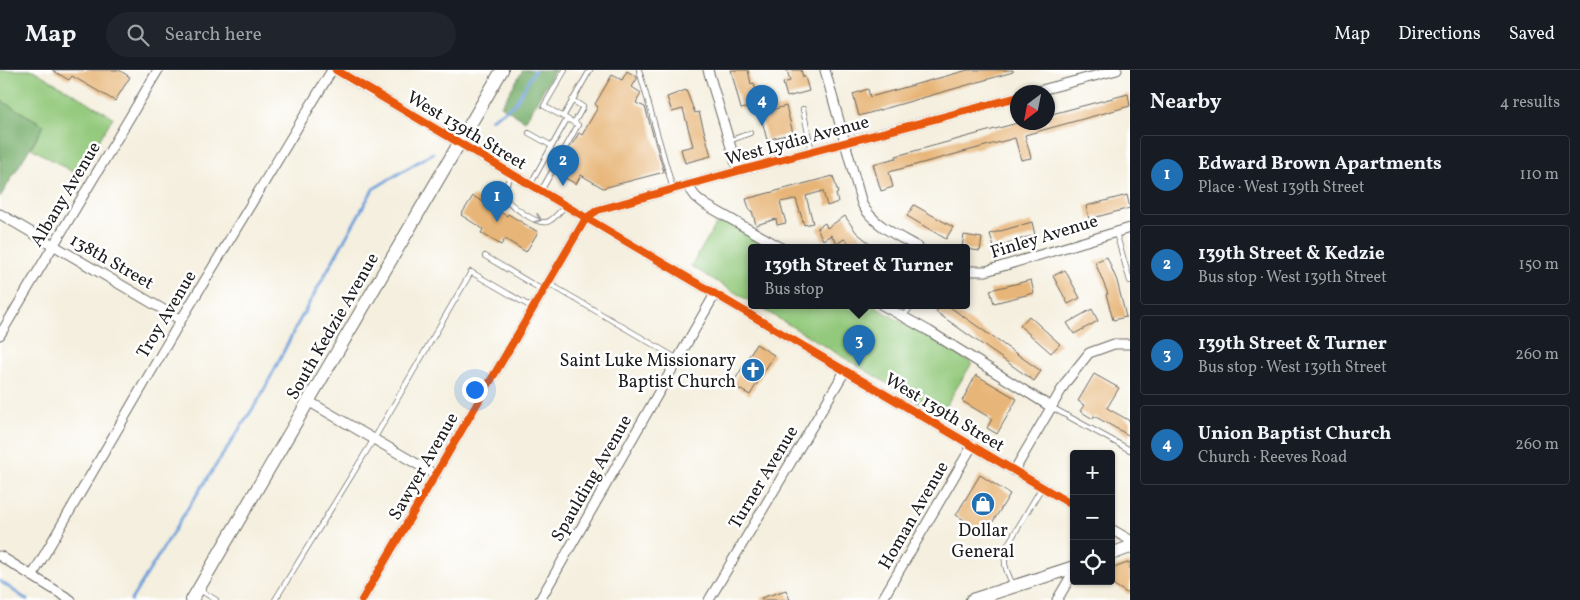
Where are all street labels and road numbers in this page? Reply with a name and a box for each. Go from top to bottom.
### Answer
street label: West 139th Street [402,86,531,177]
street label: West Lydia Avenue [723,110,872,173]
street label: Albany Avenue [25,138,108,252]
street label: Finley Avenue [988,209,1101,266]
street label: 138th Street [65,228,158,296]
street label: South Kedzie Avenue [281,249,386,405]
street label: Troy Avenue [131,266,203,363]
street label: West 139th Street [880,368,1009,459]
street label: Sawyer Avenue [383,408,465,525]
street label: Spaulding Avenue [546,411,639,547]
street label: Turner Avenue [724,421,805,534]
street label: Homan Avenue [873,457,955,575]

